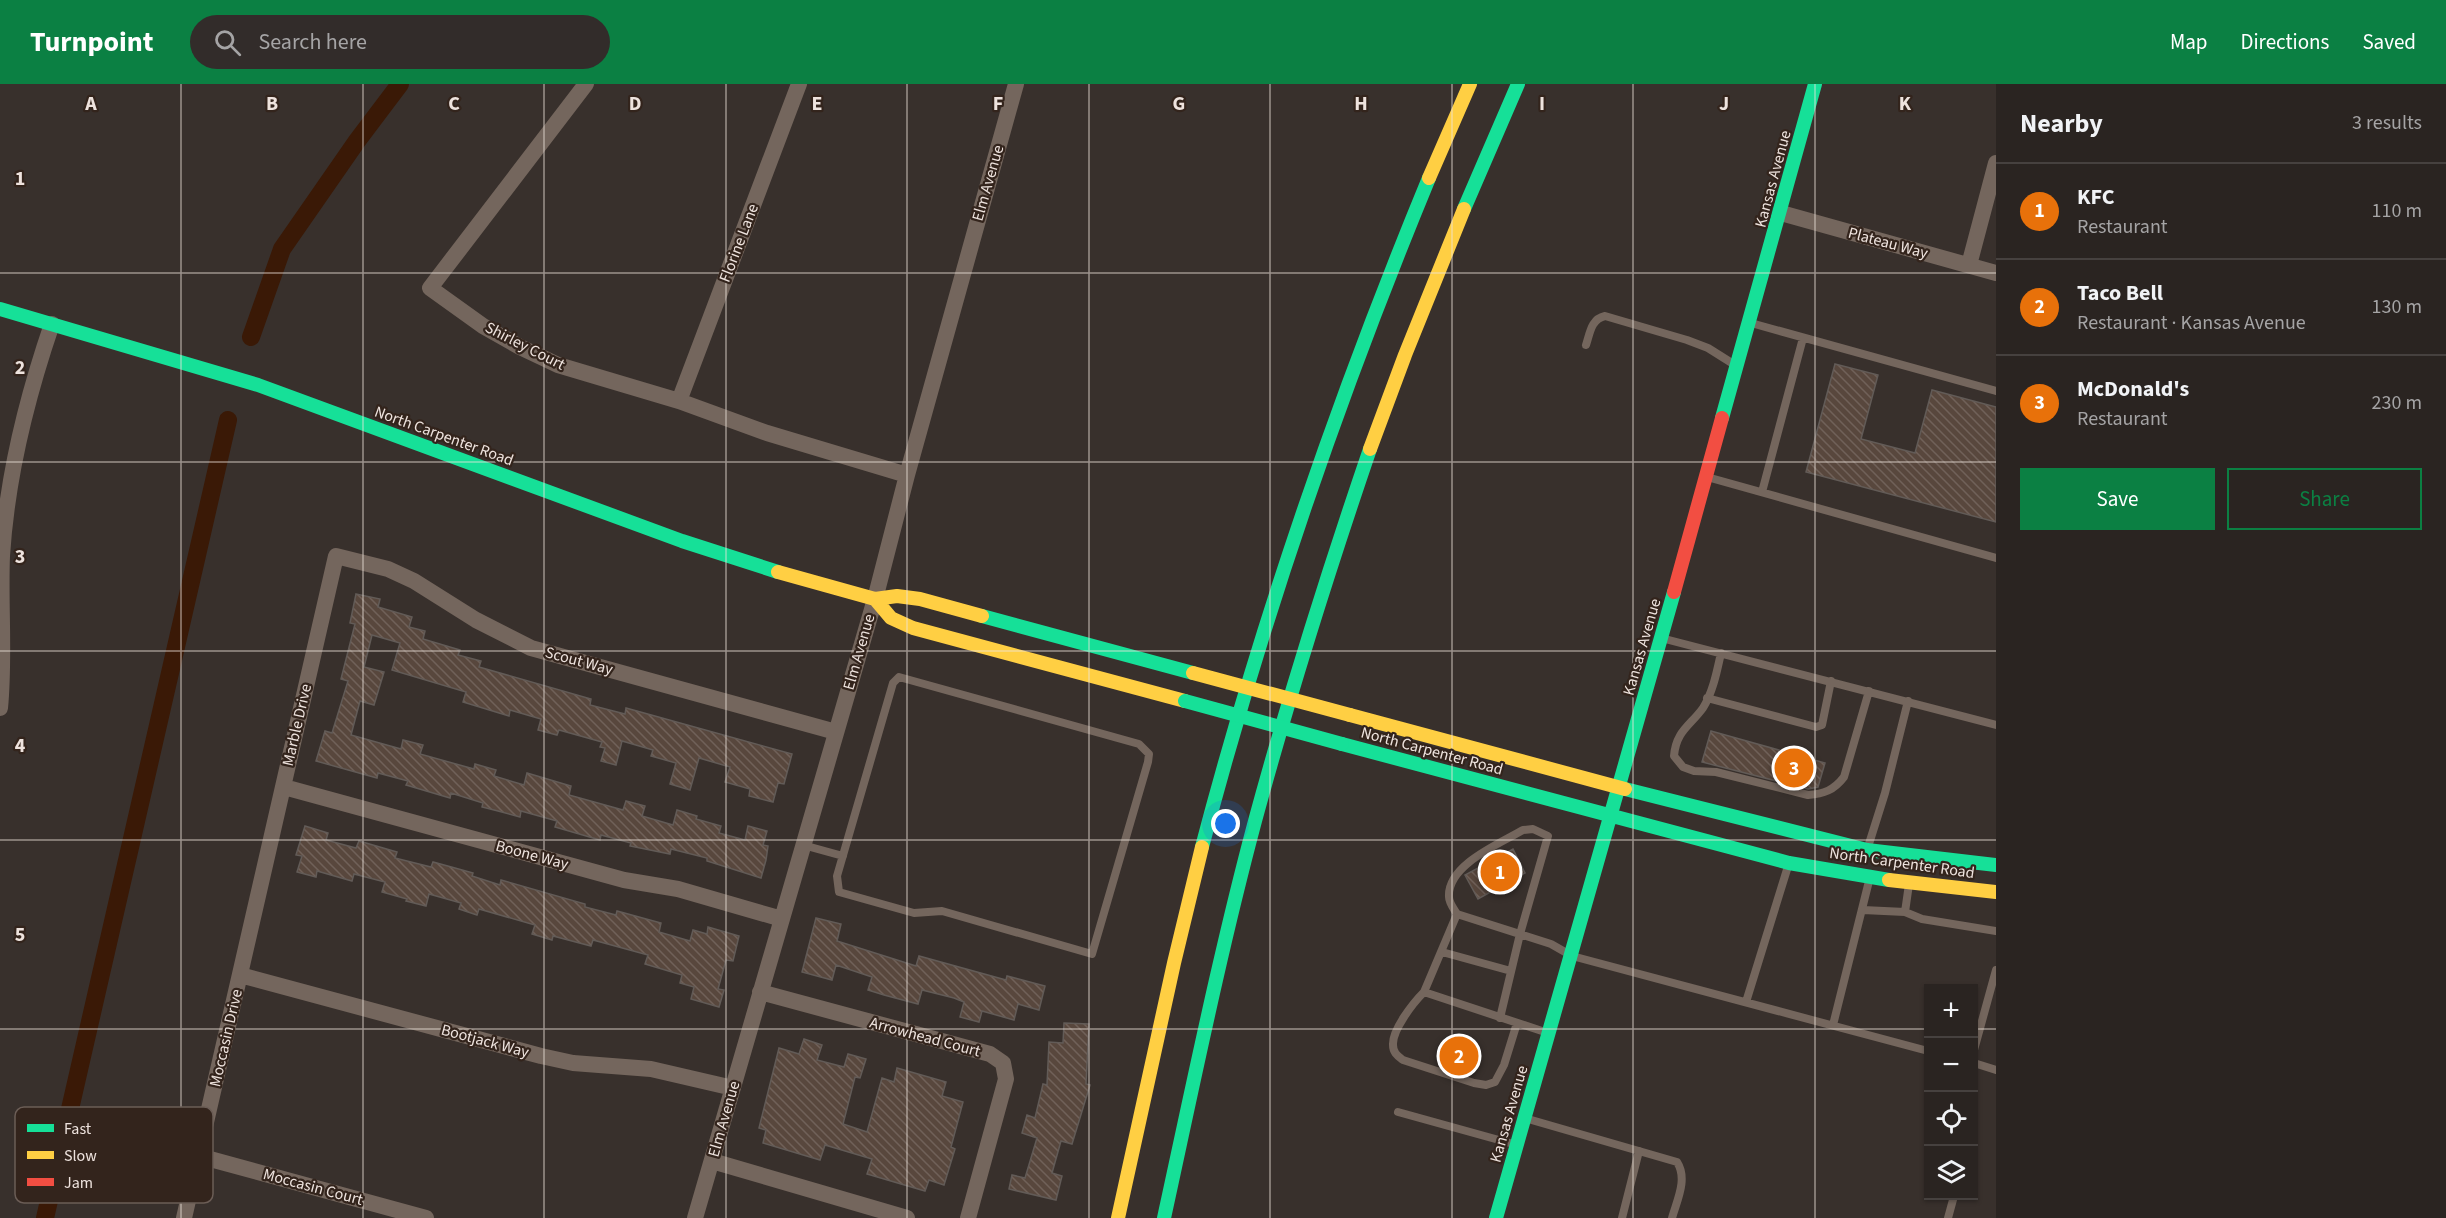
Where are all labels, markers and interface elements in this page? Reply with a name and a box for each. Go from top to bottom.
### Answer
search box [190,15,610,69]
text: Turnpoint [30,22,154,62]
icon: search [211,26,244,59]
text: Search here [259,26,367,58]
text: Map [2170,27,2208,57]
text: Directions [2241,27,2329,57]
text: Saved [2362,27,2416,57]
text: A [84,90,97,118]
text: B [266,90,278,118]
text: C [448,90,460,118]
text: D [629,90,641,118]
text: E [812,90,822,118]
text: F [993,90,1003,118]
text: G [1173,90,1185,118]
text: H [1354,90,1368,118]
text: I [1539,90,1545,118]
text: J [1719,90,1729,118]
text: K [1899,90,1912,118]
text: Nearby [2020,105,2103,142]
text: 3 results [2352,109,2422,137]
street label: Kansas Avenue [1749,128,1797,230]
street label: Elm Avenue [967,142,1009,224]
text: 1 [15,165,25,193]
text: KFC [2077,181,2115,213]
text: 1 [2034,197,2045,225]
text: 110 m [2372,197,2422,225]
street label: Florine Lane [714,200,764,285]
text: Restaurant [2077,213,2168,241]
street label: Plateau Way [1846,222,1931,264]
text: Taco Bell [2077,277,2163,309]
text: 2 [2034,293,2045,321]
text: 130 m [2372,293,2422,321]
text: Restaurant · Kansas Avenue [2077,309,2306,337]
street label: Shirley Court [481,316,569,376]
text: 2 [15,354,25,382]
text: McDonald's [2077,373,2189,405]
text: 3 [2034,389,2045,417]
text: 230 m [2372,389,2422,417]
street label: North Carpenter Road [371,401,517,471]
text: Restaurant [2077,405,2168,433]
button: Save [2020,468,2215,530]
button: Share [2227,468,2422,530]
text: 3 [15,543,25,571]
street label: Kansas Avenue [1618,596,1666,698]
street label: Elm Avenue [838,611,880,693]
street label: Scout Way [543,641,616,681]
street label: Marble Drive [277,682,317,768]
street label: North Carpenter Road [1358,721,1506,781]
text: 4 [15,732,26,760]
pin: 3 [1774,746,1814,790]
your location [1211,809,1240,838]
street label: Boone Way [493,835,571,875]
street label: North Carpenter Road [1828,842,1976,884]
pin: 1 [1480,850,1520,894]
text: 5 [15,921,25,949]
map controls [1924,984,1978,1200]
button: + [1924,984,1978,1038]
street label: Moccasin Drive [204,987,248,1089]
street label: Arrowhead Court [867,1012,983,1063]
street label: Bootjack Way [439,1019,532,1063]
pin: 2 [1440,1034,1478,1078]
button: − [1924,1038,1978,1092]
street label: Kansas Avenue [1485,1063,1533,1165]
street label: Elm Avenue [703,1078,745,1160]
button: locate [1924,1092,1978,1146]
legend [15,1107,213,1203]
text: Fast [64,1118,92,1140]
text: Slow [64,1145,97,1167]
button: layers [1924,1146,1978,1200]
street label: Moccasin Court [261,1163,366,1211]
text: Jam [64,1172,93,1194]

